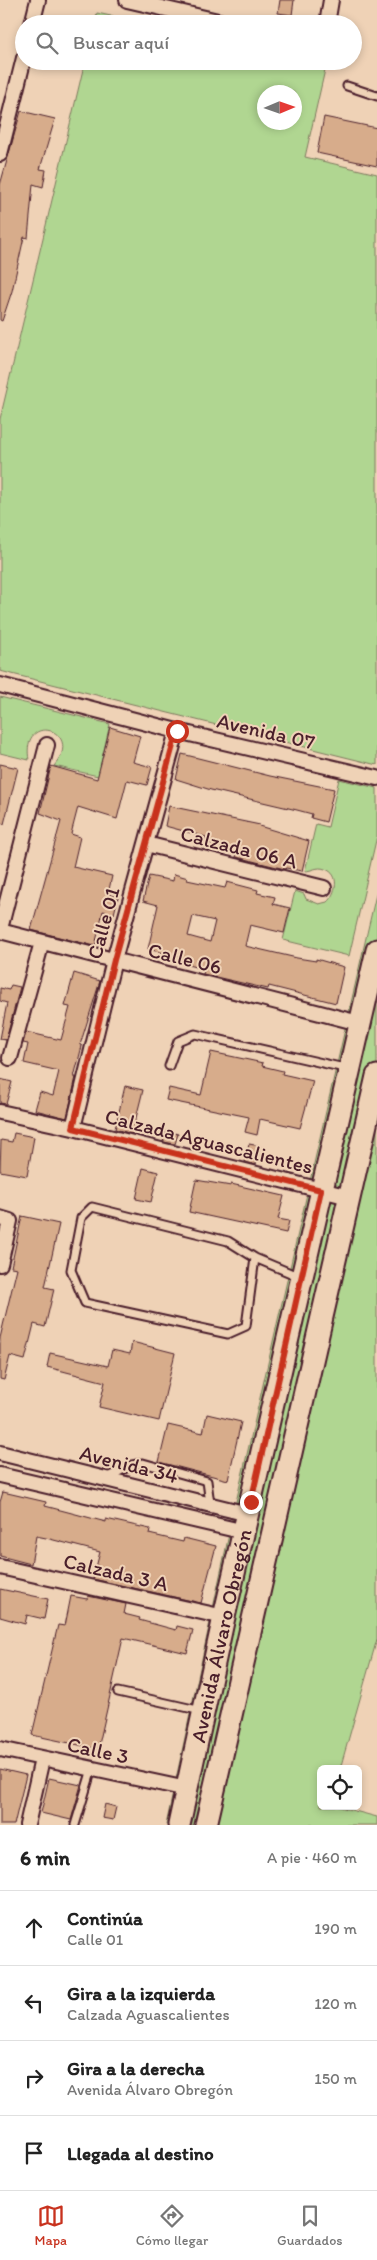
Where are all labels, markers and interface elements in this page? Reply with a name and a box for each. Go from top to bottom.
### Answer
search box [15,15,362,70]
icon: search [33,29,61,57]
text: Buscar aquí [73,31,169,54]
north arrow [257,85,302,130]
street label: Avenida 07 [215,708,317,754]
route start [166,720,189,743]
street label: Calzada 06 A [178,820,301,874]
street label: Calle 01 [81,884,125,962]
street label: Calle 06 [146,937,224,979]
street label: Calzada Aguascalientes [102,1103,316,1179]
street label: Avenida 34 [77,1440,181,1488]
route end [240,1491,263,1514]
street label: Avenida Álvaro Obregón [185,1526,256,1745]
street label: Calzada 3 A [61,1548,171,1596]
street label: Calle 3 [65,1731,131,1769]
map controls [317,1765,362,1810]
button: locate [317,1765,362,1810]
text: 6 min [20,1845,70,1870]
text: A pie · 460 m [267,1848,357,1867]
text: Continúa [67,1907,143,1930]
icon: ahead [20,1914,48,1942]
text: 190 m [314,1919,357,1938]
text: Calle 01 [67,1930,123,1949]
text: Gira a la izquierda [67,1982,215,2005]
icon: left [20,1989,48,2017]
text: 120 m [314,1994,357,2013]
text: Calzada Aguascalientes [67,2005,230,2024]
text: Gira a la derecha [67,2057,205,2080]
icon: right [20,2064,48,2092]
text: 150 m [314,2069,357,2088]
text: Avenida Álvaro Obregón [67,2080,233,2099]
icon: arrive [20,2139,48,2167]
text: Llegada al destino [67,2142,214,2165]
tab: Mapa [34,2202,67,2249]
tab: Cómo llegar [136,2202,208,2249]
tab: Guardados [277,2202,343,2249]

